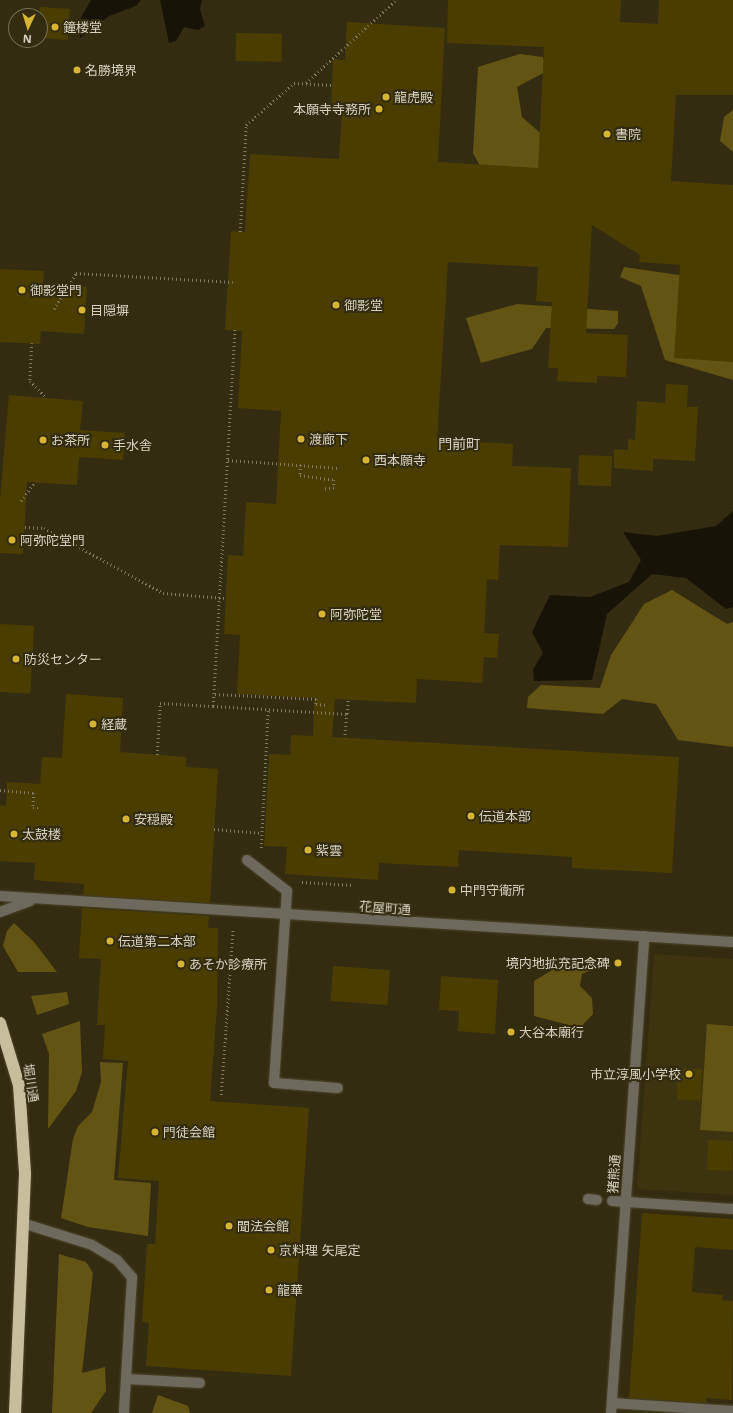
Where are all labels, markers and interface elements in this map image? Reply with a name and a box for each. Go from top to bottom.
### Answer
north arrow [8,8,48,48]
place label: 鐘楼堂 [63,19,102,35]
marker: 鐘楼堂 [50,22,60,32]
text: N [22,32,32,47]
place label: 名勝境界 [85,62,137,78]
marker: 名勝境界 [72,65,82,75]
place label: 龍虎殿 [394,89,433,105]
marker: 龍虎殿 [381,92,391,102]
place label: 本願寺寺務所 [293,101,371,117]
marker: 本願寺寺務所 [374,104,384,114]
place label: 書院 [615,126,641,142]
marker: 書院 [602,129,612,139]
place label: 御影堂門 [30,282,82,298]
marker: 御影堂門 [17,285,27,295]
place label: 御影堂 [344,297,383,313]
marker: 御影堂 [331,300,341,310]
place label: 目隠塀 [90,302,129,318]
marker: 目隠塀 [77,305,87,315]
place label: 渡廊下 [309,431,348,447]
place label: お茶所 [51,432,90,448]
marker: 渡廊下 [296,434,306,444]
marker: お茶所 [38,435,48,445]
district label: 門前町 [438,436,480,452]
place label: 手水舎 [113,437,152,453]
marker: 手水舎 [100,440,110,450]
place label: 西本願寺 [374,452,426,468]
marker: 西本願寺 [361,455,371,465]
place label: 阿弥陀堂門 [20,532,85,548]
marker: 阿弥陀堂門 [7,535,17,545]
place label: 阿弥陀堂 [330,606,382,622]
marker: 阿弥陀堂 [317,609,327,619]
place label: 防災センター [24,651,102,667]
marker: 防災センター [11,654,21,664]
place label: 経蔵 [101,716,127,732]
marker: 経蔵 [88,719,98,729]
place label: 伝道本部 [479,808,531,824]
place label: 安穏殿 [134,811,173,827]
marker: 伝道本部 [466,811,476,821]
marker: 安穏殿 [121,814,131,824]
place label: 太鼓楼 [22,826,61,842]
marker: 太鼓楼 [9,829,19,839]
place label: 紫雲 [316,842,342,858]
marker: 紫雲 [303,845,313,855]
place label: 中門守衛所 [460,882,525,898]
marker: 中門守衛所 [447,885,457,895]
street label: 花屋町通 [359,898,411,918]
place label: 伝道第二本部 [118,933,196,949]
marker: 伝道第二本部 [105,936,115,946]
place label: 境内地拡充記念碑 [506,955,610,971]
place label: あそか診療所 [189,956,267,972]
marker: 境内地拡充記念碑 [613,958,623,968]
marker: あそか診療所 [176,959,186,969]
place label: 大谷本廟行 [519,1024,584,1040]
marker: 大谷本廟行 [506,1027,516,1037]
street label: 堀川通 [20,1063,42,1103]
place label: 市立淳風小学校 [590,1066,681,1082]
marker: 市立淳風小学校 [684,1069,694,1079]
place label: 門徒会館 [163,1124,215,1140]
marker: 門徒会館 [150,1127,160,1137]
street label: 猪熊通 [605,1154,623,1194]
place label: 聞法会館 [237,1218,289,1234]
marker: 聞法会館 [224,1221,234,1231]
place label: 京料理 矢尾定 [279,1242,360,1258]
marker: 京料理 矢尾定 [266,1245,276,1255]
place label: 龍華 [277,1282,303,1298]
marker: 龍華 [264,1285,274,1295]

